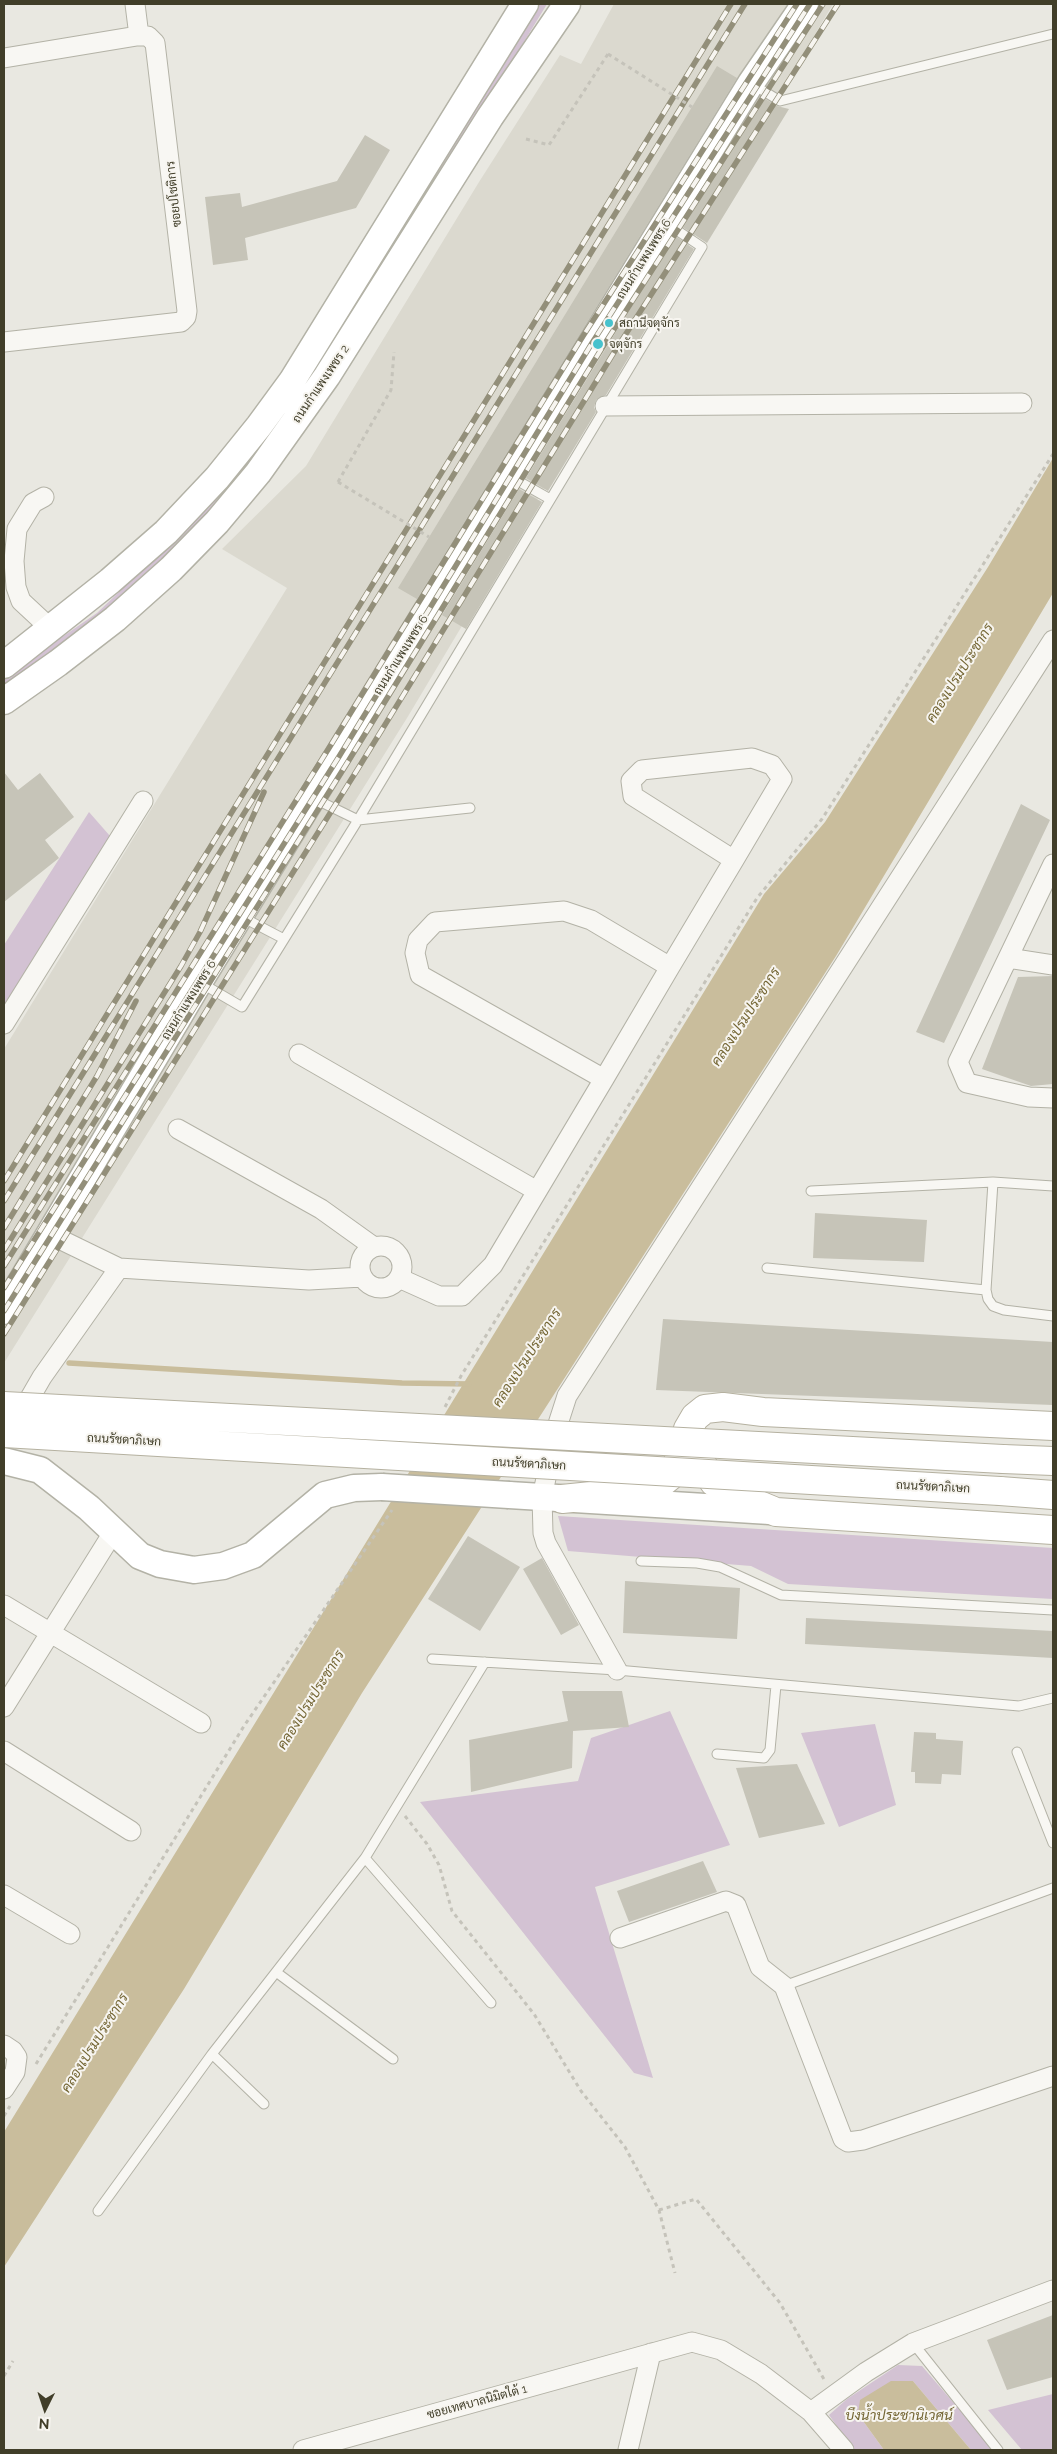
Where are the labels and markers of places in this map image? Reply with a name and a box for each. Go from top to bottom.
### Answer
place label: สถานีจตุจักร [619,316,680,330]
marker: สถานีจตุจักร [603,317,615,329]
marker: จตุจักร [591,337,605,351]
place label: จตุจักร [609,337,642,351]

